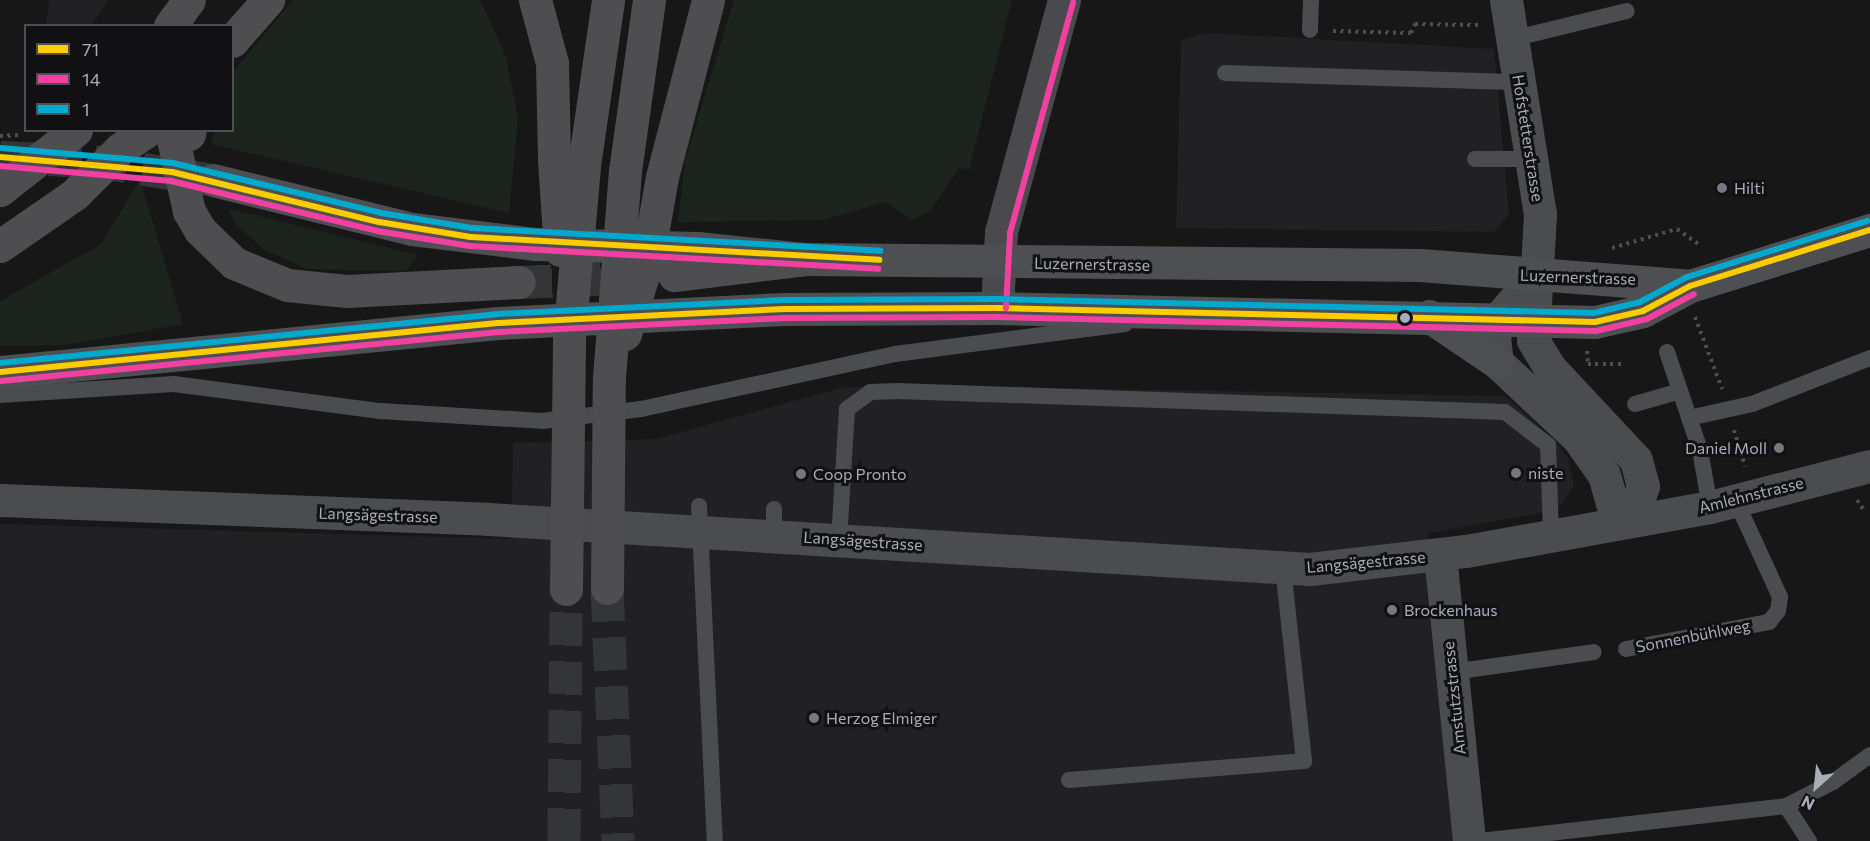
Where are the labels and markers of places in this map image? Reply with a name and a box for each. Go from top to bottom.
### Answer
place label: Hilti [1734,178,1765,198]
marker: Hilti [1715,181,1729,195]
unlabelled marker [1399,312,1411,324]
place label: Daniel Moll [1685,438,1767,458]
marker: Daniel Moll [1772,441,1786,455]
place label: niste [1528,463,1563,483]
place label: Coop Pronto [813,464,906,484]
marker: niste [1509,466,1523,480]
marker: Coop Pronto [794,467,808,481]
place label: Brockenhaus [1404,600,1498,620]
marker: Brockenhaus [1385,603,1399,617]
place label: Herzog Elmiger [826,708,937,728]
marker: Herzog Elmiger [807,711,821,725]

